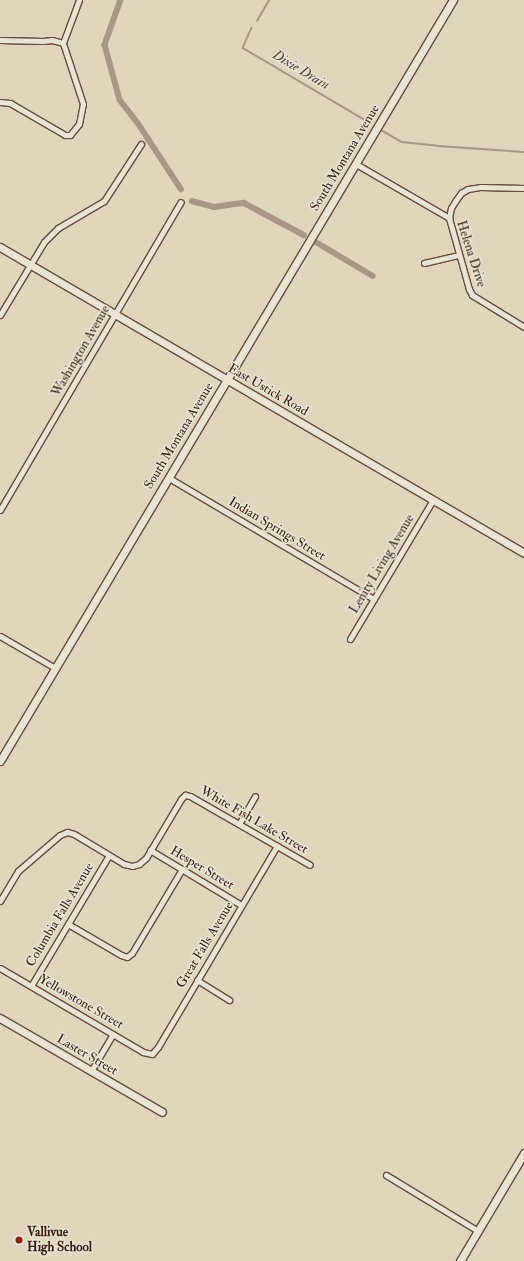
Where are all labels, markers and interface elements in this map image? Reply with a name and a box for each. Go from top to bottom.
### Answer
water label: Dixie Drain [270,46,332,94]
street label: South Montana Avenue [307,102,383,214]
street label: Helena Drive [453,219,489,289]
street label: Washington Avenue [49,303,113,399]
street label: East Ustick Road [225,361,311,419]
street label: South Montana Avenue [141,380,217,492]
street label: Indian Springs Street [226,494,328,564]
street label: Lenity Living Avenue [346,512,418,616]
street label: White Fish Lake Street [197,783,311,857]
street label: Hesper Street [167,843,237,893]
street label: Columbia Falls Avenue [23,860,97,970]
street label: Great Falls Avenue [173,899,237,991]
street label: Yellowstone Street [36,971,126,1033]
street label: Laster Street [54,1031,120,1079]
place label: Vallivue High School [27,1225,92,1256]
marker: Vallivue High School [14,1235,24,1245]

